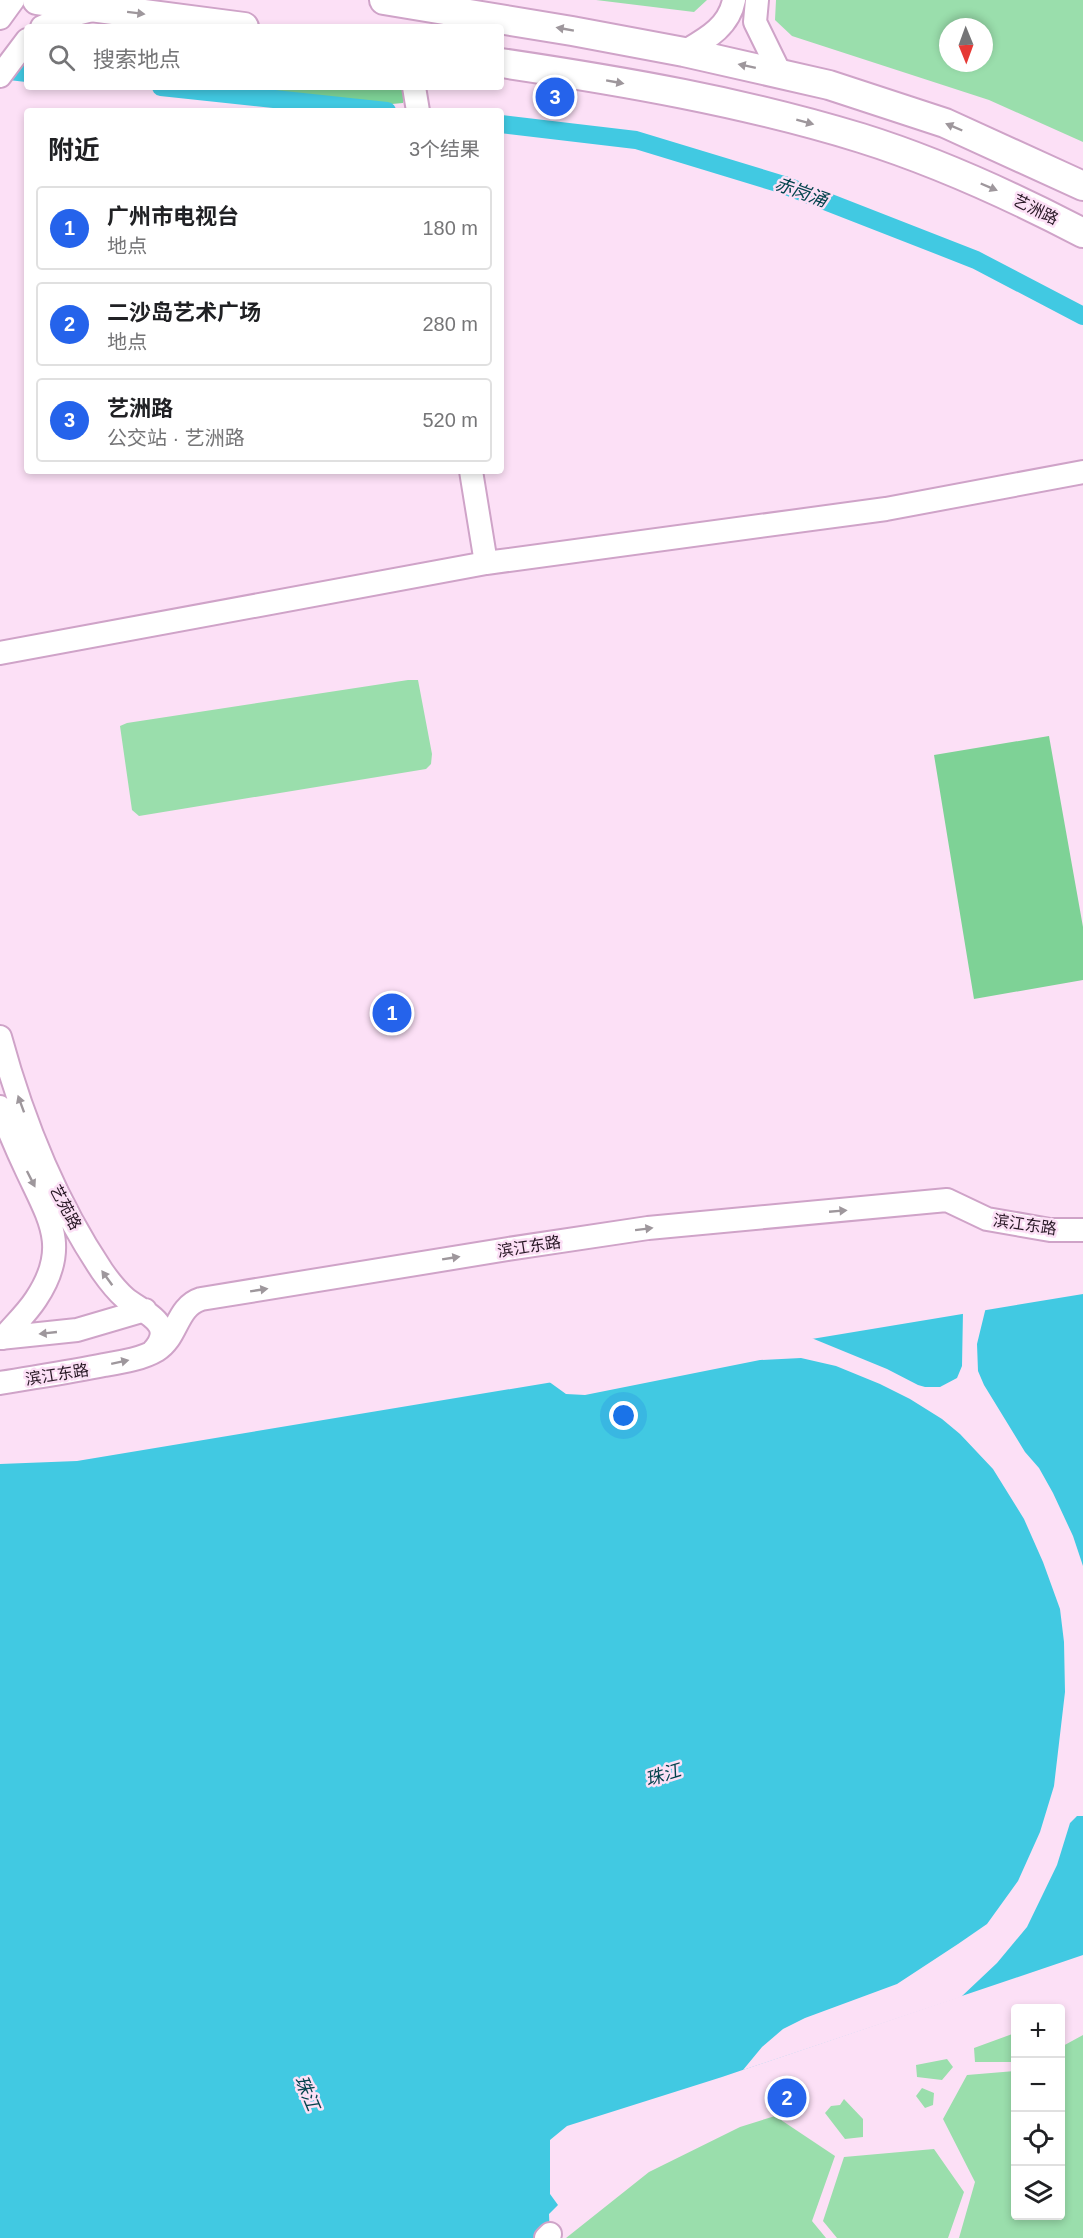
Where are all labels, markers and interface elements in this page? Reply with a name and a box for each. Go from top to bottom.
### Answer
one-way arrow [127,8,146,18]
north arrow [939,18,993,72]
search box [24,24,504,90]
one-way arrow [555,25,574,34]
icon: search [45,41,78,74]
text: 搜索地点 [93,47,181,72]
one-way arrow [738,60,756,70]
pin: 3 [536,74,574,120]
one-way arrow [605,77,624,86]
one-way arrow [796,118,814,128]
one-way arrow [944,122,962,132]
text: 附近 [48,135,100,165]
text: 3个结果 [409,138,480,160]
water label: 赤岗涌 [772,173,832,211]
one-way arrow [980,182,998,192]
street label: 艺洲路 [1010,191,1061,228]
text: 广州市电视台 [107,204,239,229]
text: 1 [64,217,75,239]
text: 180 m [422,217,478,239]
text: 地点 [107,235,147,257]
text: 二沙岛艺术广场 [107,300,261,325]
text: 2 [64,313,75,335]
text: 280 m [422,313,478,335]
text: 地点 [107,331,147,353]
text: 艺洲路 [107,396,173,421]
text: 3 [64,409,75,431]
text: 520 m [422,409,478,431]
text: 公交站 · 艺洲路 [107,427,245,449]
pin: 1 [372,990,412,1036]
one-way arrow [15,1095,25,1113]
one-way arrow [26,1171,36,1188]
street label: 艺苑路 [47,1182,84,1232]
one-way arrow [829,1206,848,1216]
street label: 滨江东路 [992,1212,1058,1237]
one-way arrow [635,1224,654,1233]
street label: 滨江东路 [496,1233,562,1260]
one-way arrow [442,1253,461,1262]
one-way arrow [101,1270,113,1286]
one-way arrow [249,1285,268,1294]
one-way arrow [38,1328,57,1338]
one-way arrow [110,1357,129,1366]
street label: 滨江东路 [24,1361,90,1388]
your location [609,1401,638,1430]
water label: 珠江 [643,1760,685,1790]
map controls [1011,2004,1065,2220]
button: + [1011,2004,1065,2058]
button: − [1011,2058,1065,2112]
water label: 珠江 [291,2073,324,2115]
pin: 2 [768,2076,806,2120]
button: locate [1011,2112,1065,2166]
button: layers [1011,2166,1065,2220]

